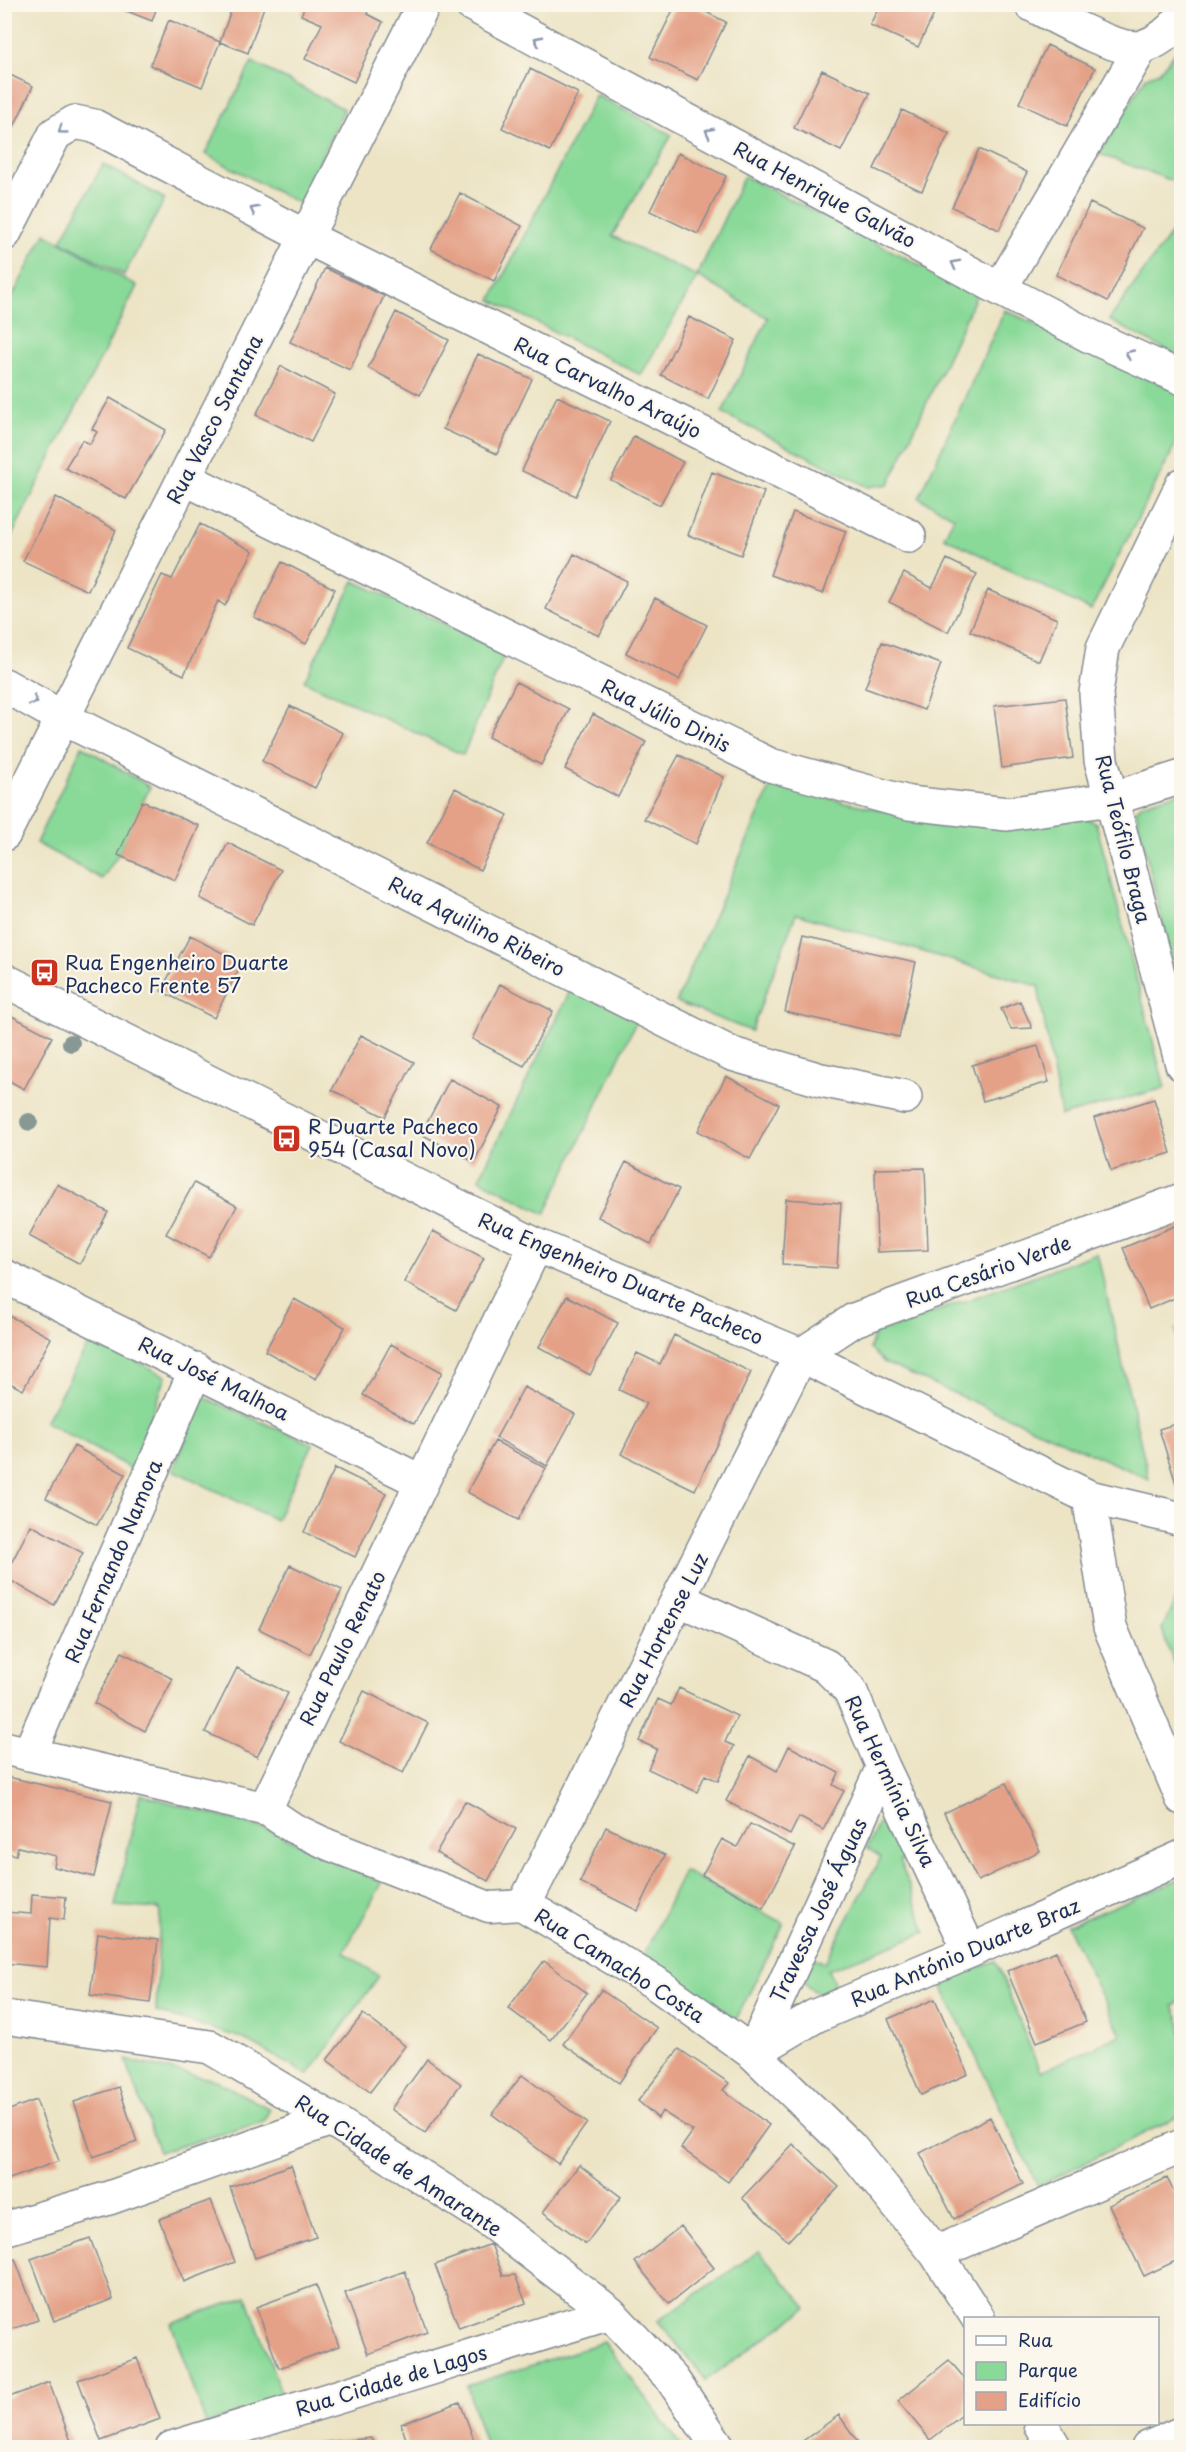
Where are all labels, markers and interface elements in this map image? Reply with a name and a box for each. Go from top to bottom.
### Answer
one-way arrow [533,36,544,47]
one-way arrow [58,123,69,134]
one-way arrow [705,128,716,139]
street label: Rua Henrique Galvão [728,133,922,255]
one-way arrow [250,206,261,217]
one-way arrow [951,260,961,271]
street label: Rua Carvalho Araújo [509,328,707,446]
street label: Rua Vasco Santana [158,329,270,509]
one-way arrow [1124,349,1135,361]
street label: Rua Júlio Dinis [596,671,736,759]
one-way arrow [28,694,38,705]
street label: Rua Teófilo Braga [1089,752,1160,927]
street label: Rua Aquilino Ribeiro [383,868,571,984]
place label: Rua Engenheiro Duarte Pacheco Frente 57 [65,947,289,1000]
bus stop icon: Rua Engenheiro Duarte Pacheco Frente 57 [28,957,60,989]
place label: R Duarte Pacheco 954 (Casal Novo) [308,1111,478,1164]
bus stop icon: R Duarte Pacheco 954 (Casal Novo) [271,1122,303,1154]
street label: Rua Engenheiro Duarte Pacheco [474,1204,768,1352]
street label: Rua Cesário Verde [901,1227,1075,1315]
street label: Rua José Malhoa [133,1328,295,1428]
street label: Rua Fernando Namora [56,1454,170,1667]
street label: Rua Hortense Luz [611,1547,715,1713]
street label: Rua Paulo Renato [291,1565,393,1731]
street label: Rua Hermínia Silva [838,1690,944,1873]
street label: Travessa José Águas [762,1813,874,2007]
street label: Rua António Duarte Braz [846,1890,1084,2014]
street label: Rua Camacho Costa [529,1900,712,2030]
street label: Rua Cidade de Amarante [290,2087,509,2243]
legend [964,2317,1159,2425]
text: Rua [1018,2326,1053,2353]
street label: Rua Cidade de Lagos [291,2337,491,2423]
text: Parque [1018,2356,1078,2383]
text: Edifício [1018,2386,1081,2413]

